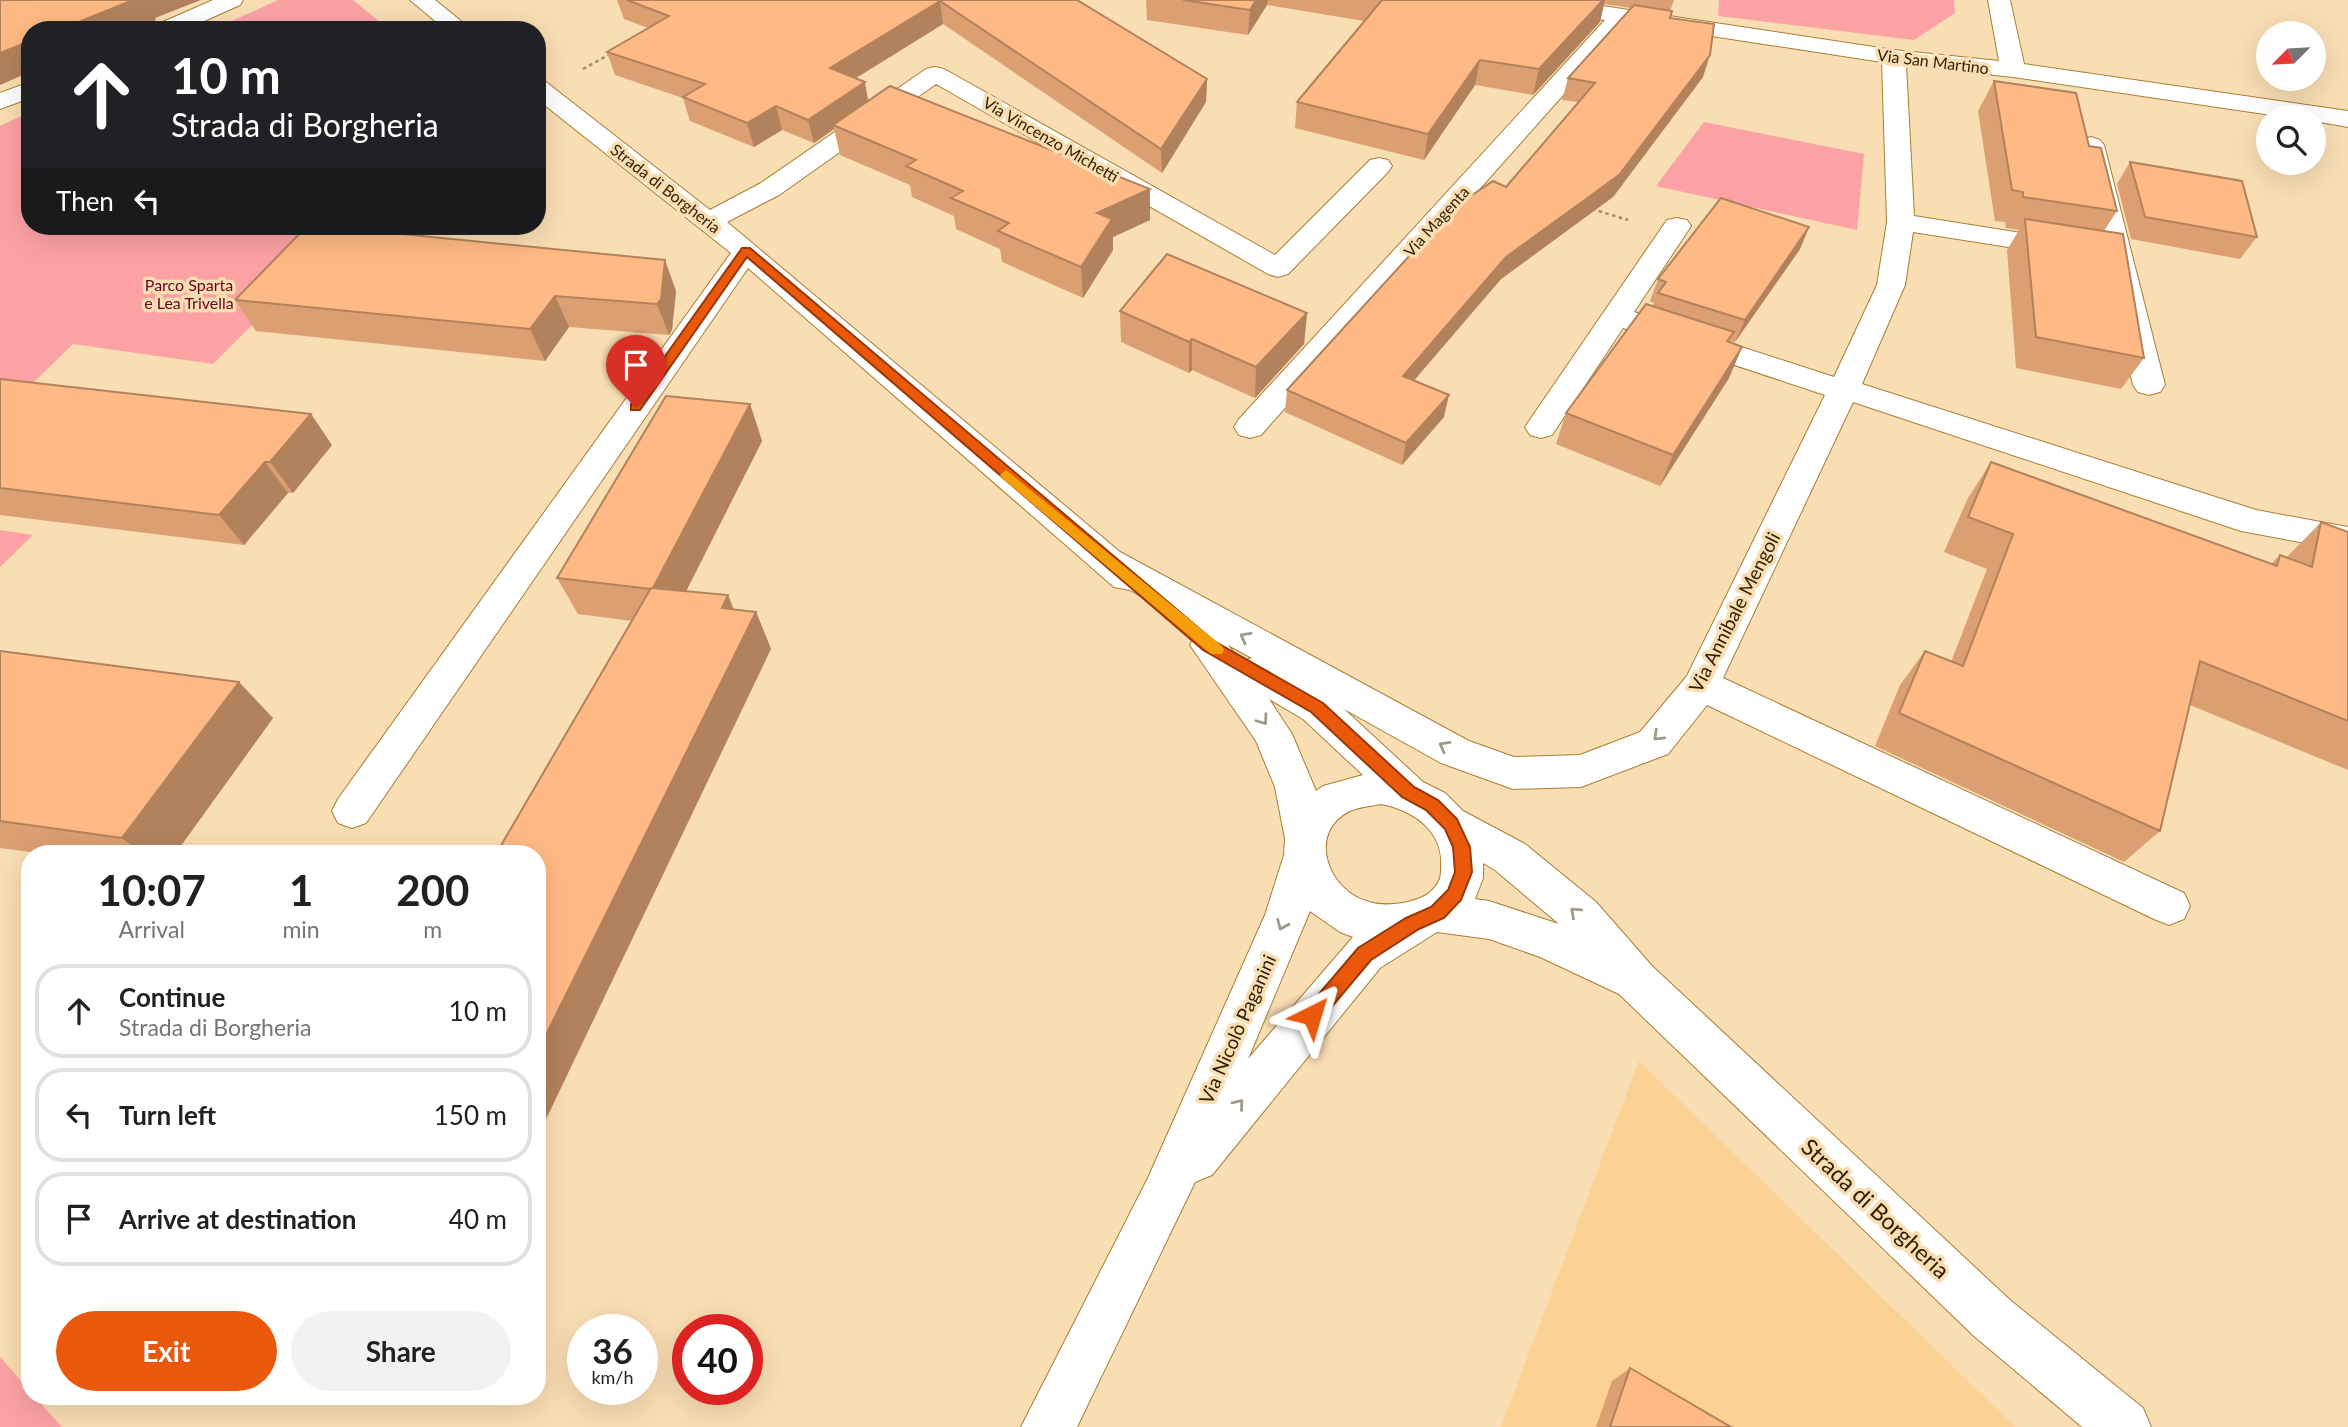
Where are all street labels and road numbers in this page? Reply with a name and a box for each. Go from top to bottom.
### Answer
street label: Via San Martino [1876,45,1990,77]
street label: Via Vincenzo Michetti [980,92,1122,186]
street label: Strada di Borgheria [607,139,725,237]
street label: Via Magenta [1399,182,1473,260]
street label: Via Annibale Mengoli [1684,528,1784,696]
street label: Via Nicolò Paganini [1194,951,1280,1107]
street label: Strada di Borgheria [1796,1132,1956,1284]

